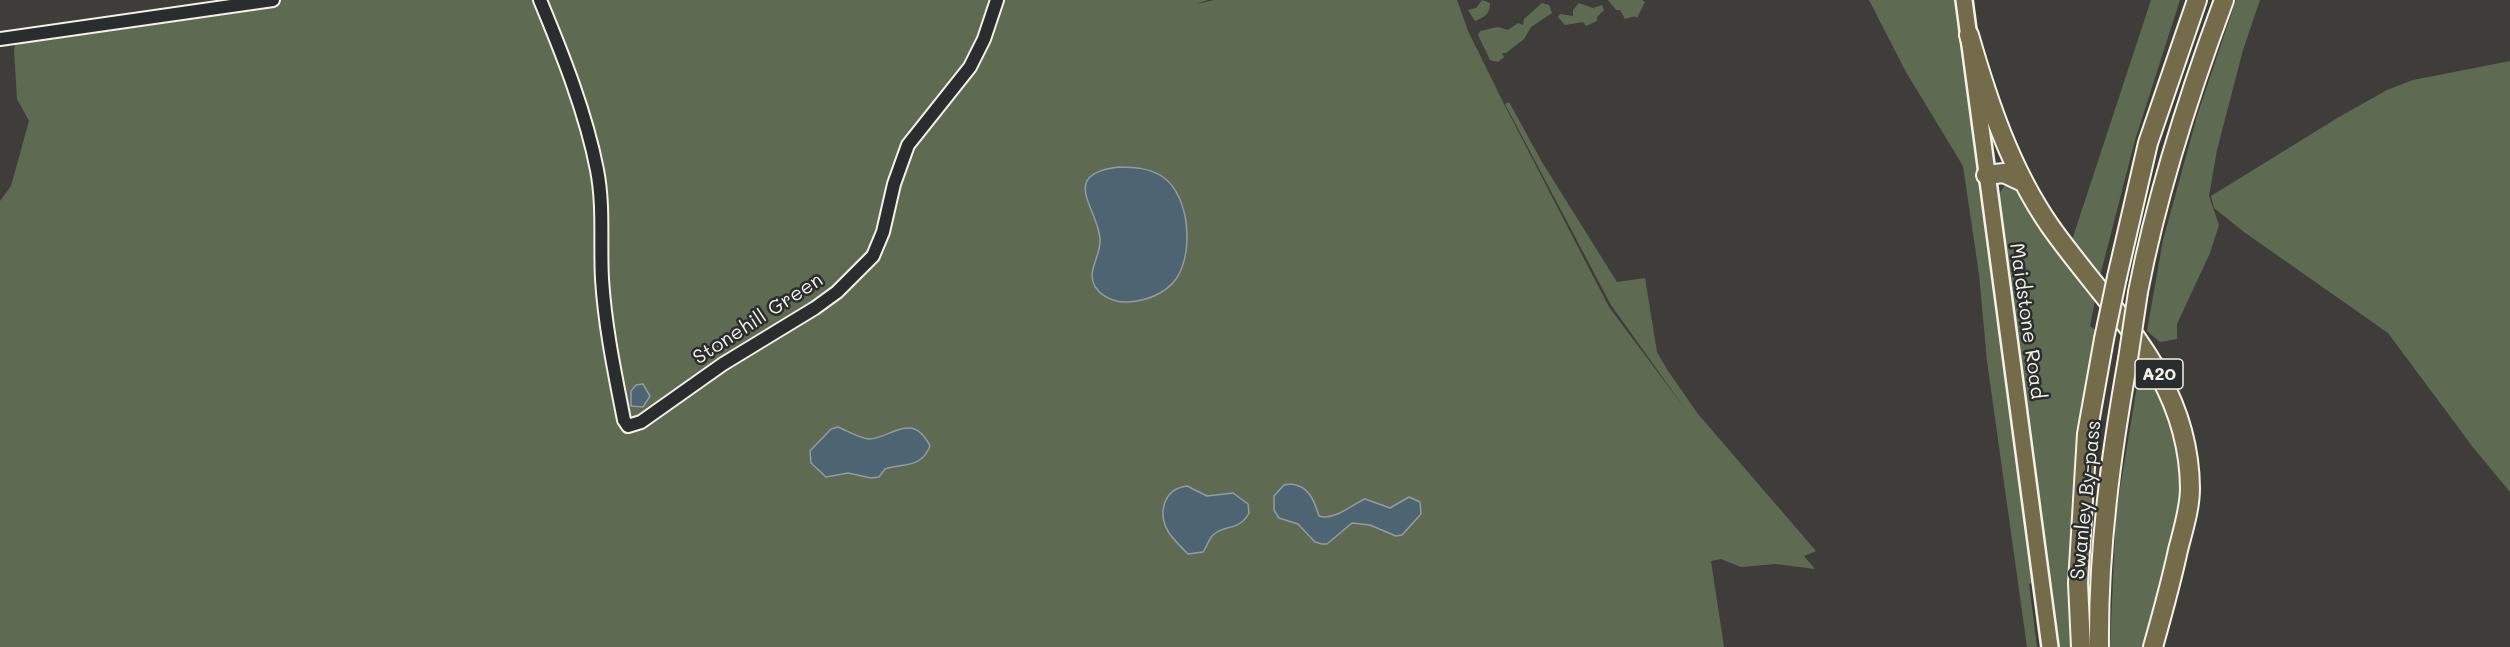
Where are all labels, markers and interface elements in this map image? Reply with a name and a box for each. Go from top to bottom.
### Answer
street label: Maidstone Road [2004,241,2050,401]
street label: Stonehill Green [689,268,827,370]
road number: A20 [2135,359,2183,389]
street label: Swanley By-pass [2066,419,2106,581]

